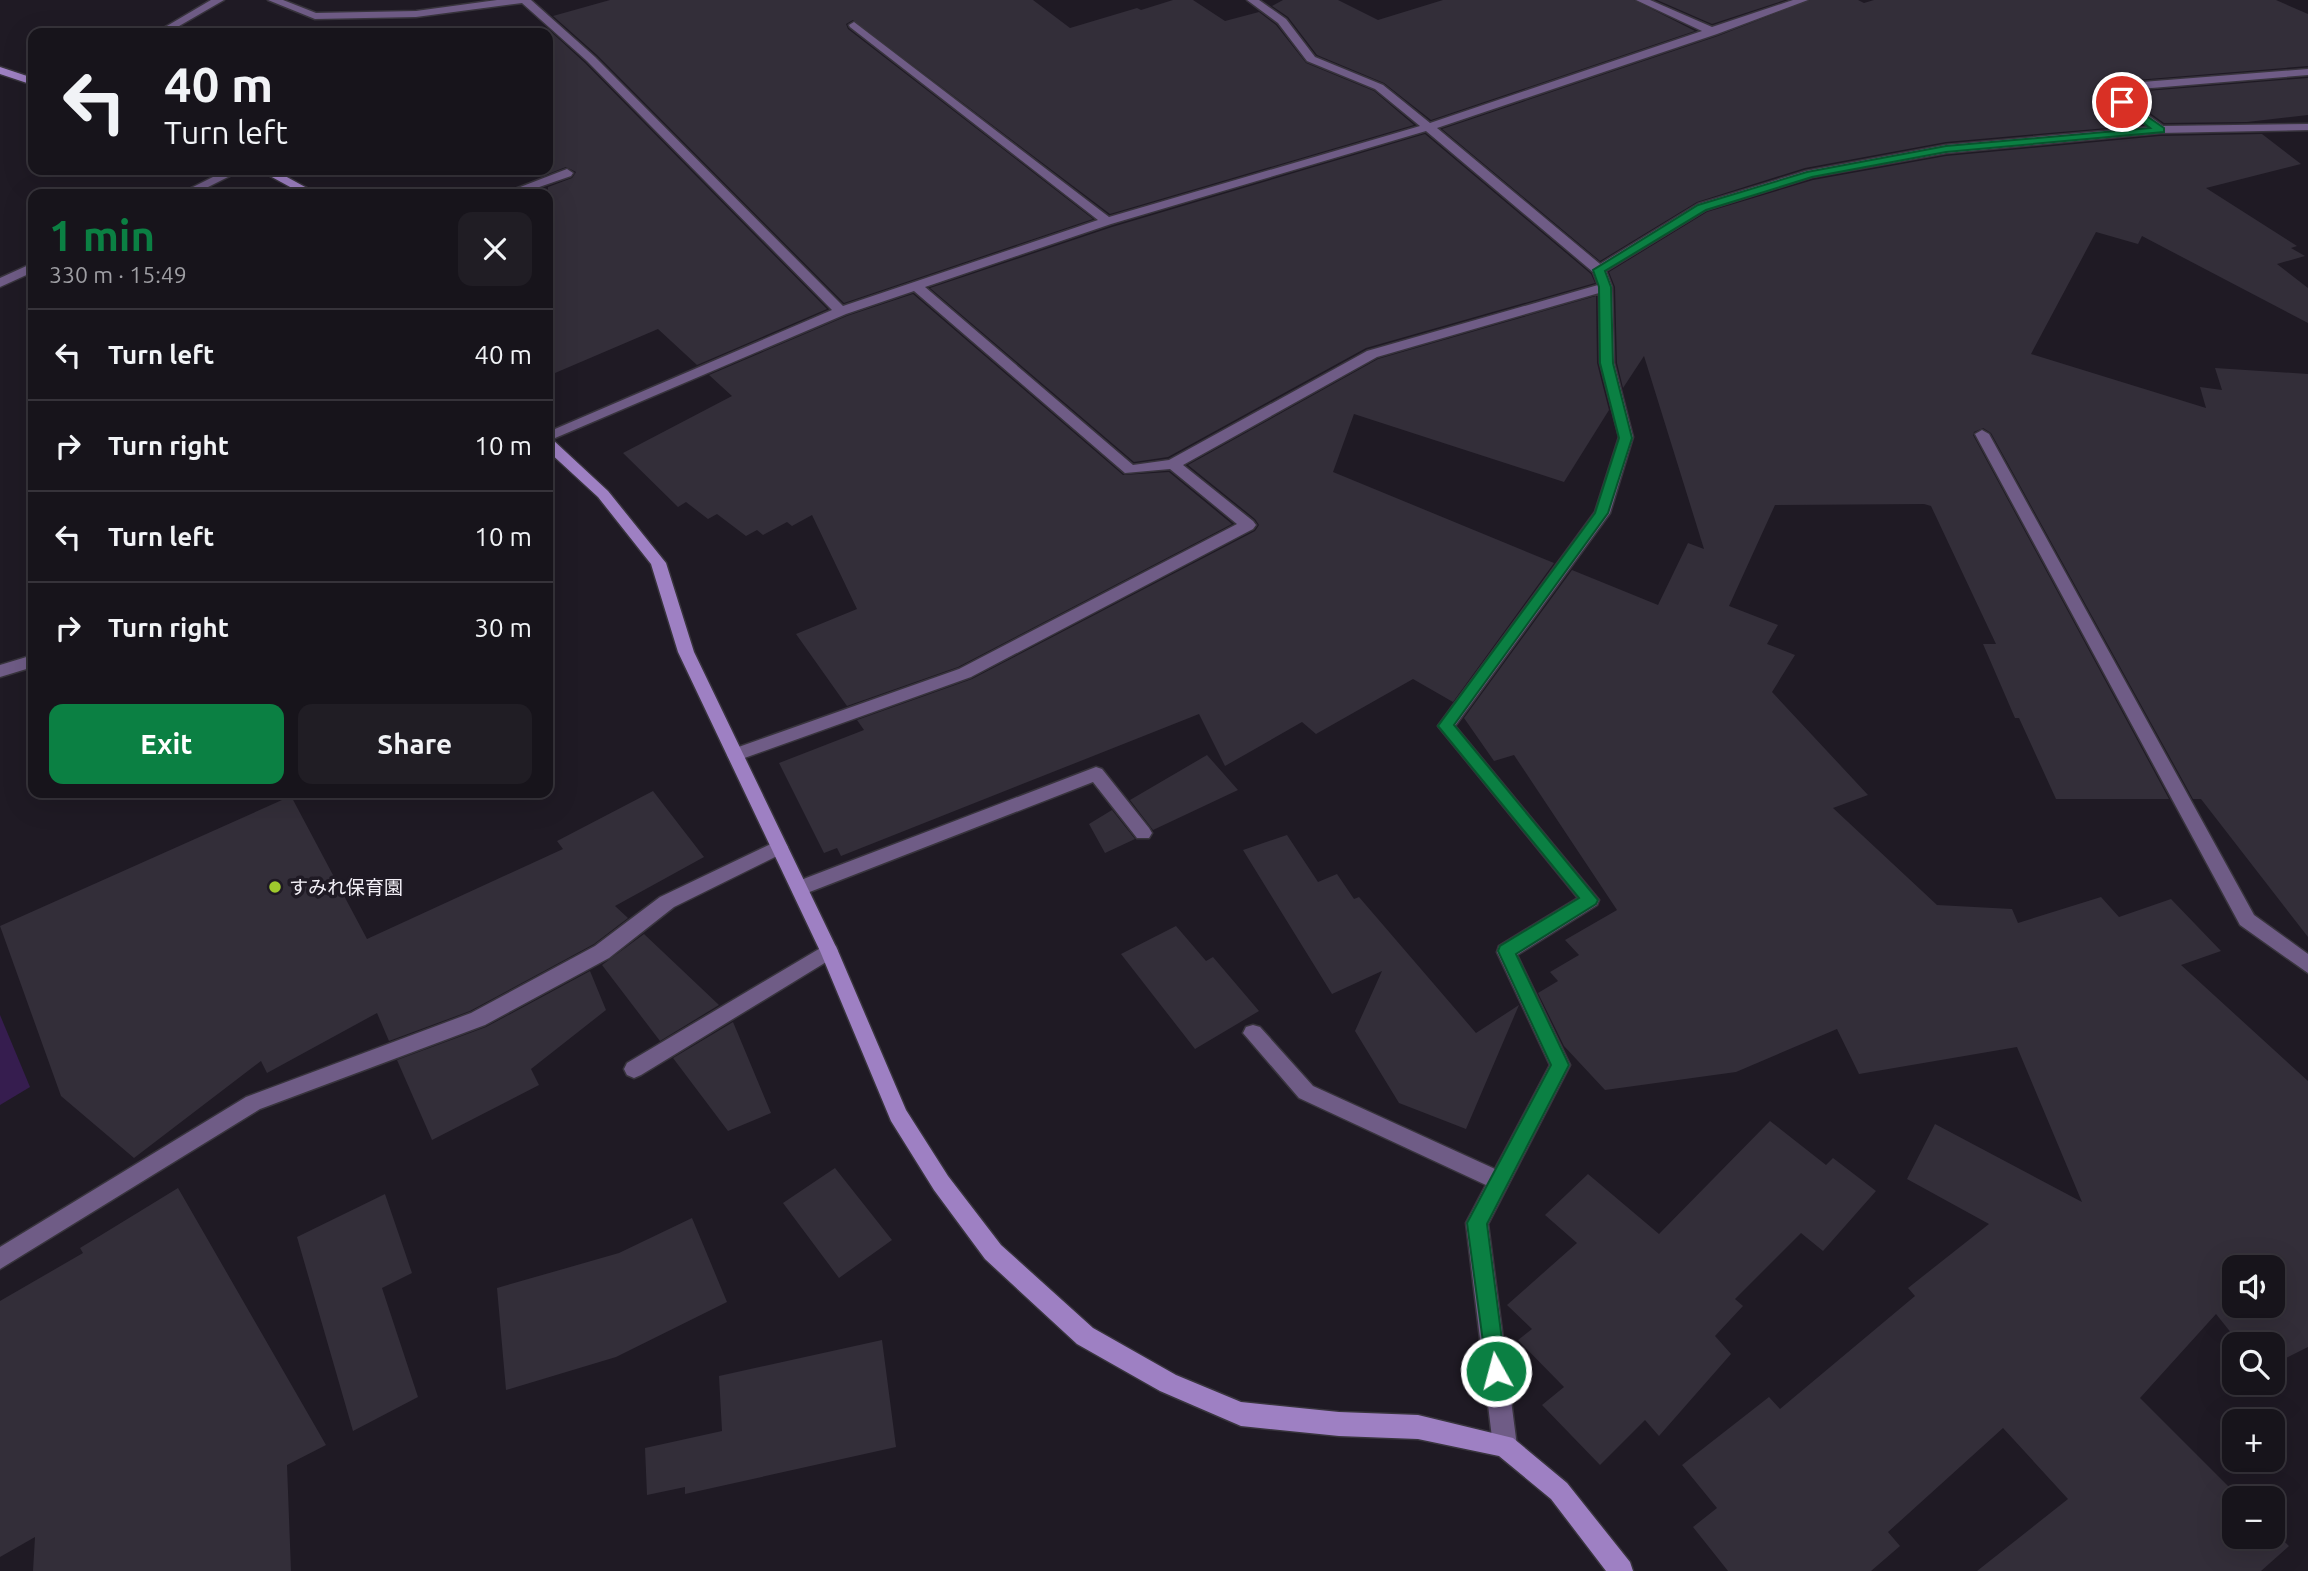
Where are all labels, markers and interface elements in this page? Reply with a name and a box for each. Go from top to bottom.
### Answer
icon: left [49,56,140,147]
text: 40 m [164,56,273,111]
pin [2092,72,2152,132]
icon: arrive [2103,83,2141,121]
text: Turn left [164,114,288,150]
text: 1 min [49,212,155,259]
button: close [458,212,532,286]
text: 330 m · 15:49 [49,262,187,287]
icon: left [49,336,87,374]
text: Turn left [108,340,214,369]
text: 40 m [474,340,532,369]
icon: right [49,427,87,465]
text: Turn right [108,431,229,460]
text: 10 m [474,431,532,460]
icon: left [49,518,87,556]
text: Turn left [108,522,214,551]
text: 10 m [474,522,532,551]
icon: right [49,609,87,647]
text: Turn right [108,613,229,642]
text: 30 m [474,613,532,642]
button: Exit [49,704,284,784]
button: Share [298,704,532,784]
place label: すみれ保育園 [289,876,403,898]
marker: すみれ保育園 [267,879,283,895]
map controls [2222,1255,2285,1549]
button: sound [2222,1255,2285,1318]
button: search [2222,1332,2285,1395]
position arrow [1459,1334,1533,1408]
button: + [2222,1409,2285,1472]
button: − [2222,1486,2285,1549]

